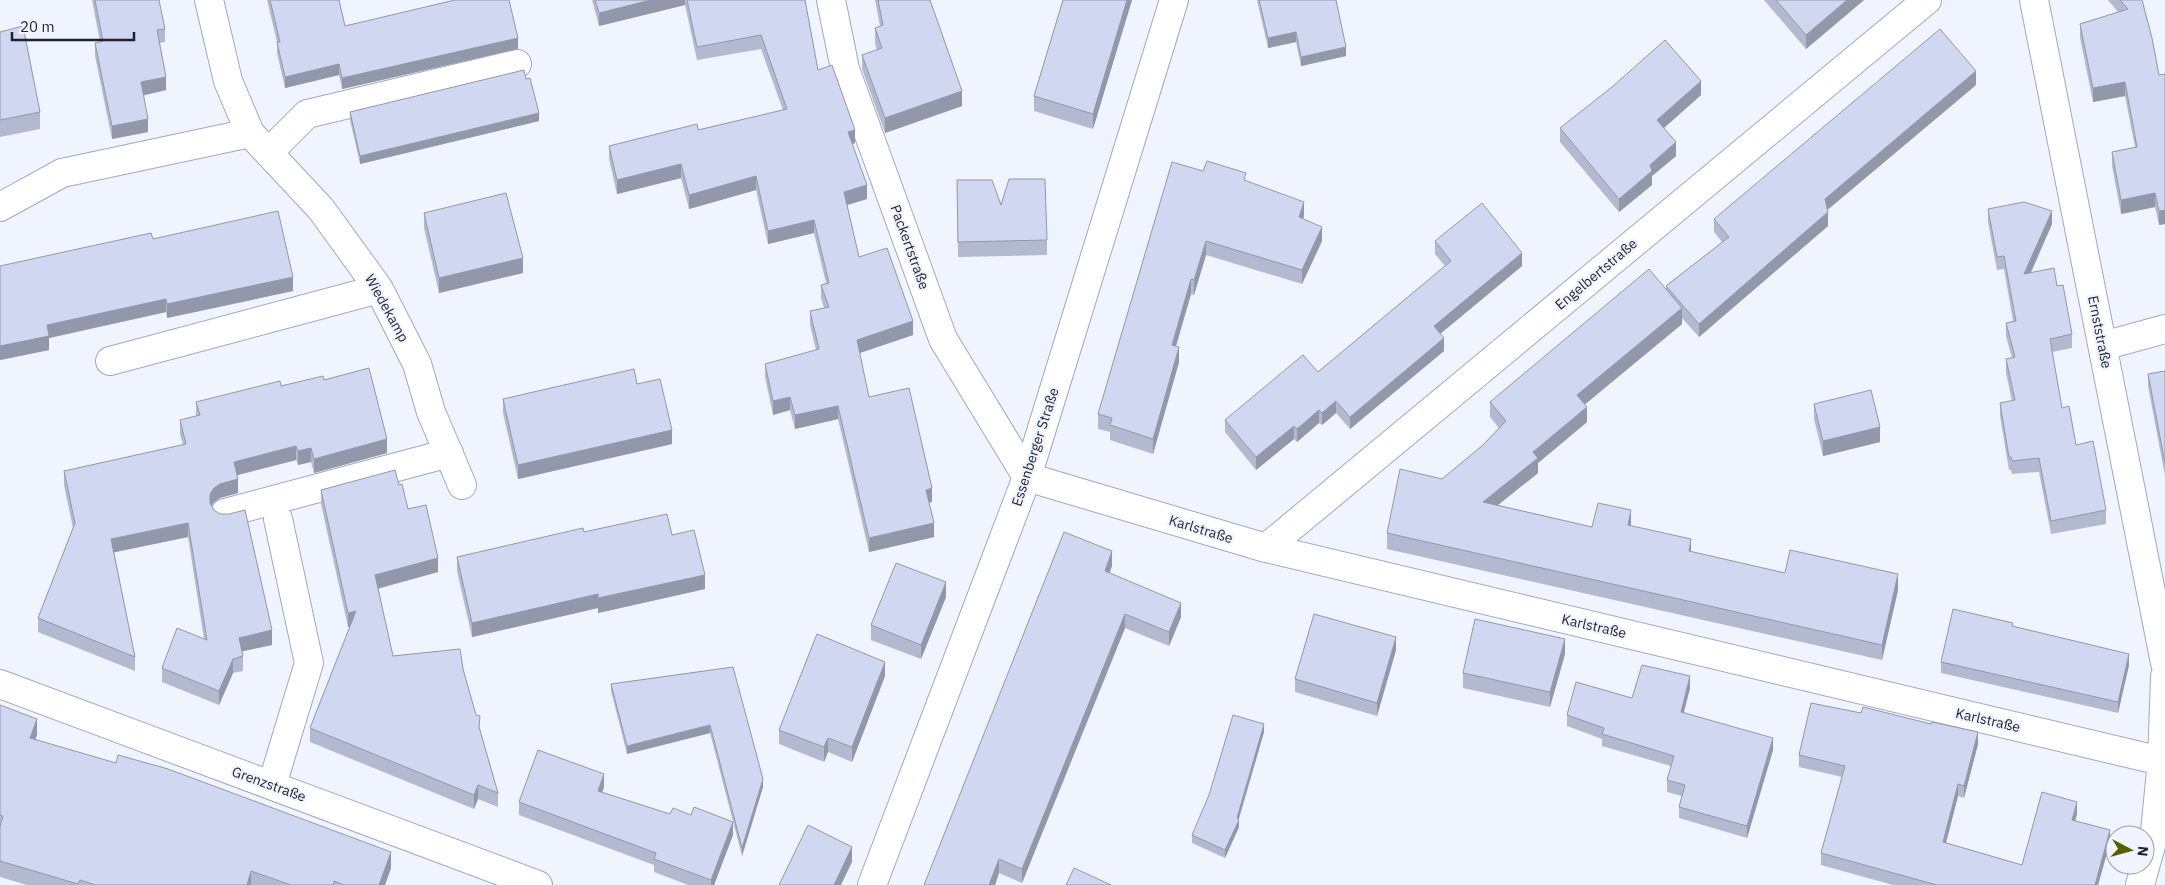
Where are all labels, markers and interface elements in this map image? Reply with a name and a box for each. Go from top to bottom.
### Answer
scale bar [12,10,135,42]
text: 20 m [20,17,55,36]
street label: Packertstraße [886,202,934,292]
street label: Engelbertstraße [1551,234,1641,314]
street label: Wiedekamp [361,271,413,345]
street label: Ernststraße [2084,294,2116,370]
street label: Essenberger Straße [1007,385,1063,509]
street label: Karlstraße [1167,511,1235,547]
street label: Karlstraße [1560,610,1628,642]
street label: Karlstraße [1954,704,2022,736]
street label: Grenzstraße [229,762,309,806]
north arrow [2105,825,2155,875]
text: N [2133,845,2152,857]

